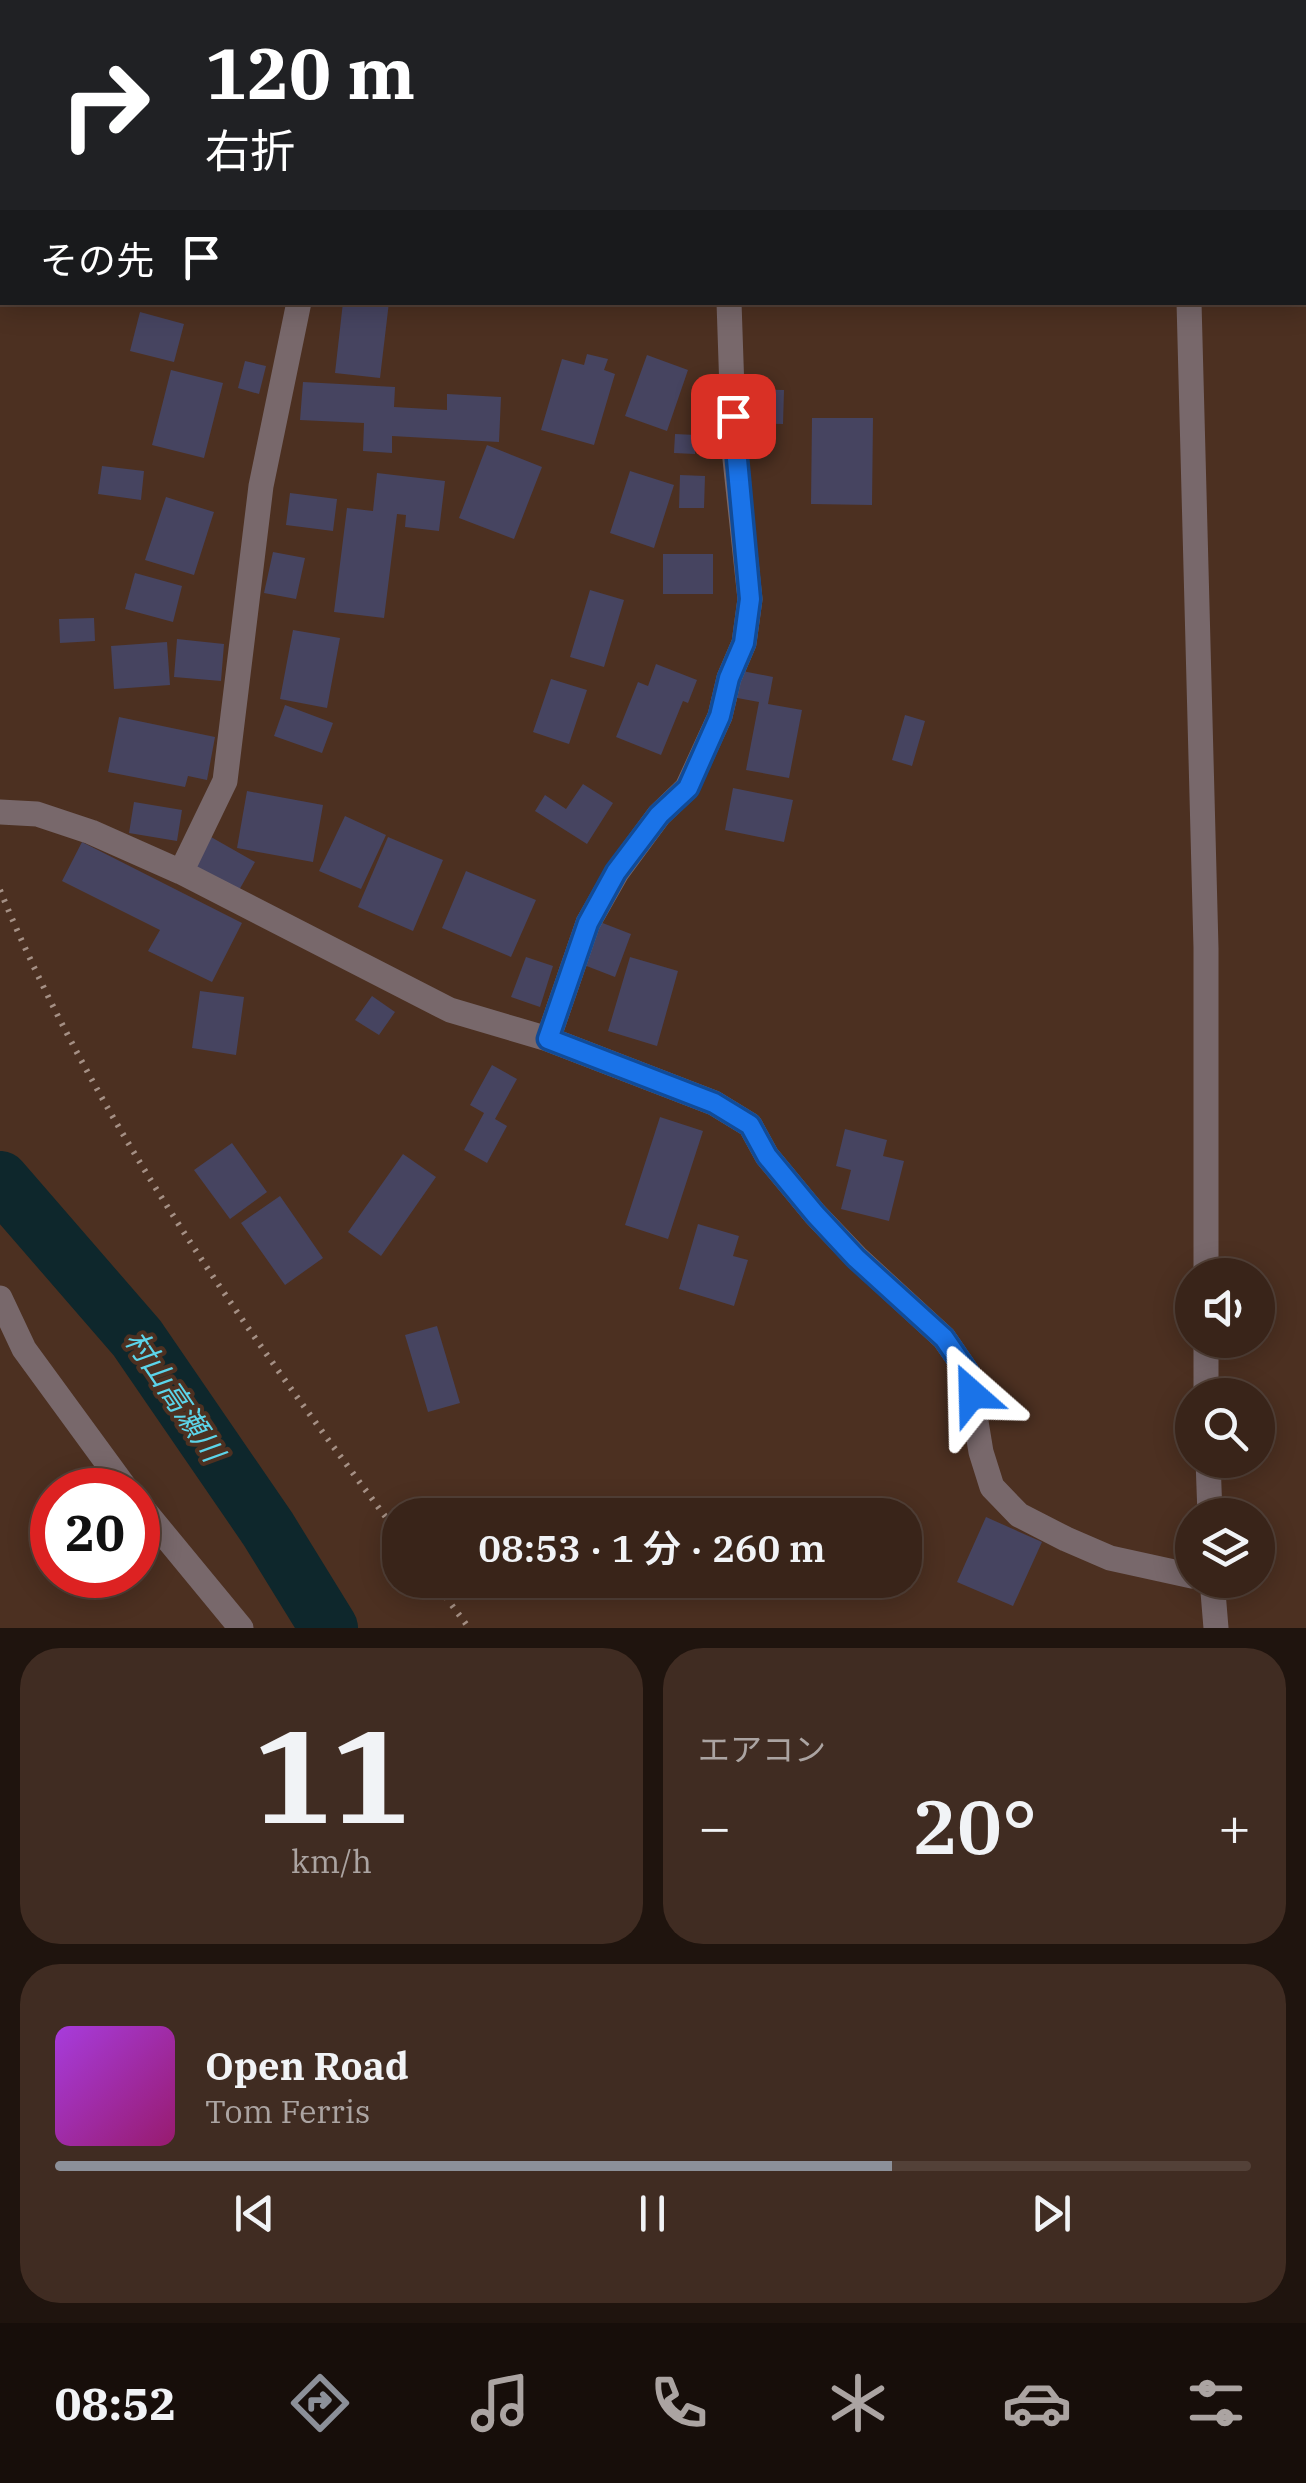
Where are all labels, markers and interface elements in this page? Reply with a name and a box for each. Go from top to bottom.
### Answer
text: 120 m [205,27,415,118]
icon: right [40,40,170,170]
text: 右折 [205,121,295,179]
icon: arrive [174,230,229,285]
text: その先 [40,235,154,284]
pin [691,374,776,459]
icon: arrive [706,389,761,444]
map controls [1175,1258,1275,1598]
button: sound [1175,1258,1275,1358]
water label: 村山高瀬川 [117,1322,235,1471]
position arrow [920,1342,1024,1446]
button: search [1175,1378,1275,1478]
speed limit sign: 20 [30,1468,160,1598]
button: layers [1175,1498,1275,1598]
text: 08:53 · 1 分 · 260 m [478,1523,826,1572]
text: 11 [253,1690,410,1859]
text: エアコン [698,1728,826,1770]
text: 20° [912,1777,1037,1875]
text: − [698,1791,731,1862]
text: + [1218,1791,1251,1862]
text: km/h [291,1840,372,1882]
text: Open Road [205,2041,409,2090]
text: Tom Ferris [205,2090,370,2132]
icon: previous [227,2186,282,2241]
icon: pause [625,2186,680,2241]
icon: next [1024,2186,1079,2241]
icon: directions [285,2368,355,2438]
icon: music [465,2368,535,2438]
icon: phone [644,2368,714,2438]
icon: climate [823,2368,893,2438]
icon: car [1002,2368,1072,2438]
icon: filters [1181,2368,1251,2438]
text: 08:52 [55,2374,176,2432]

